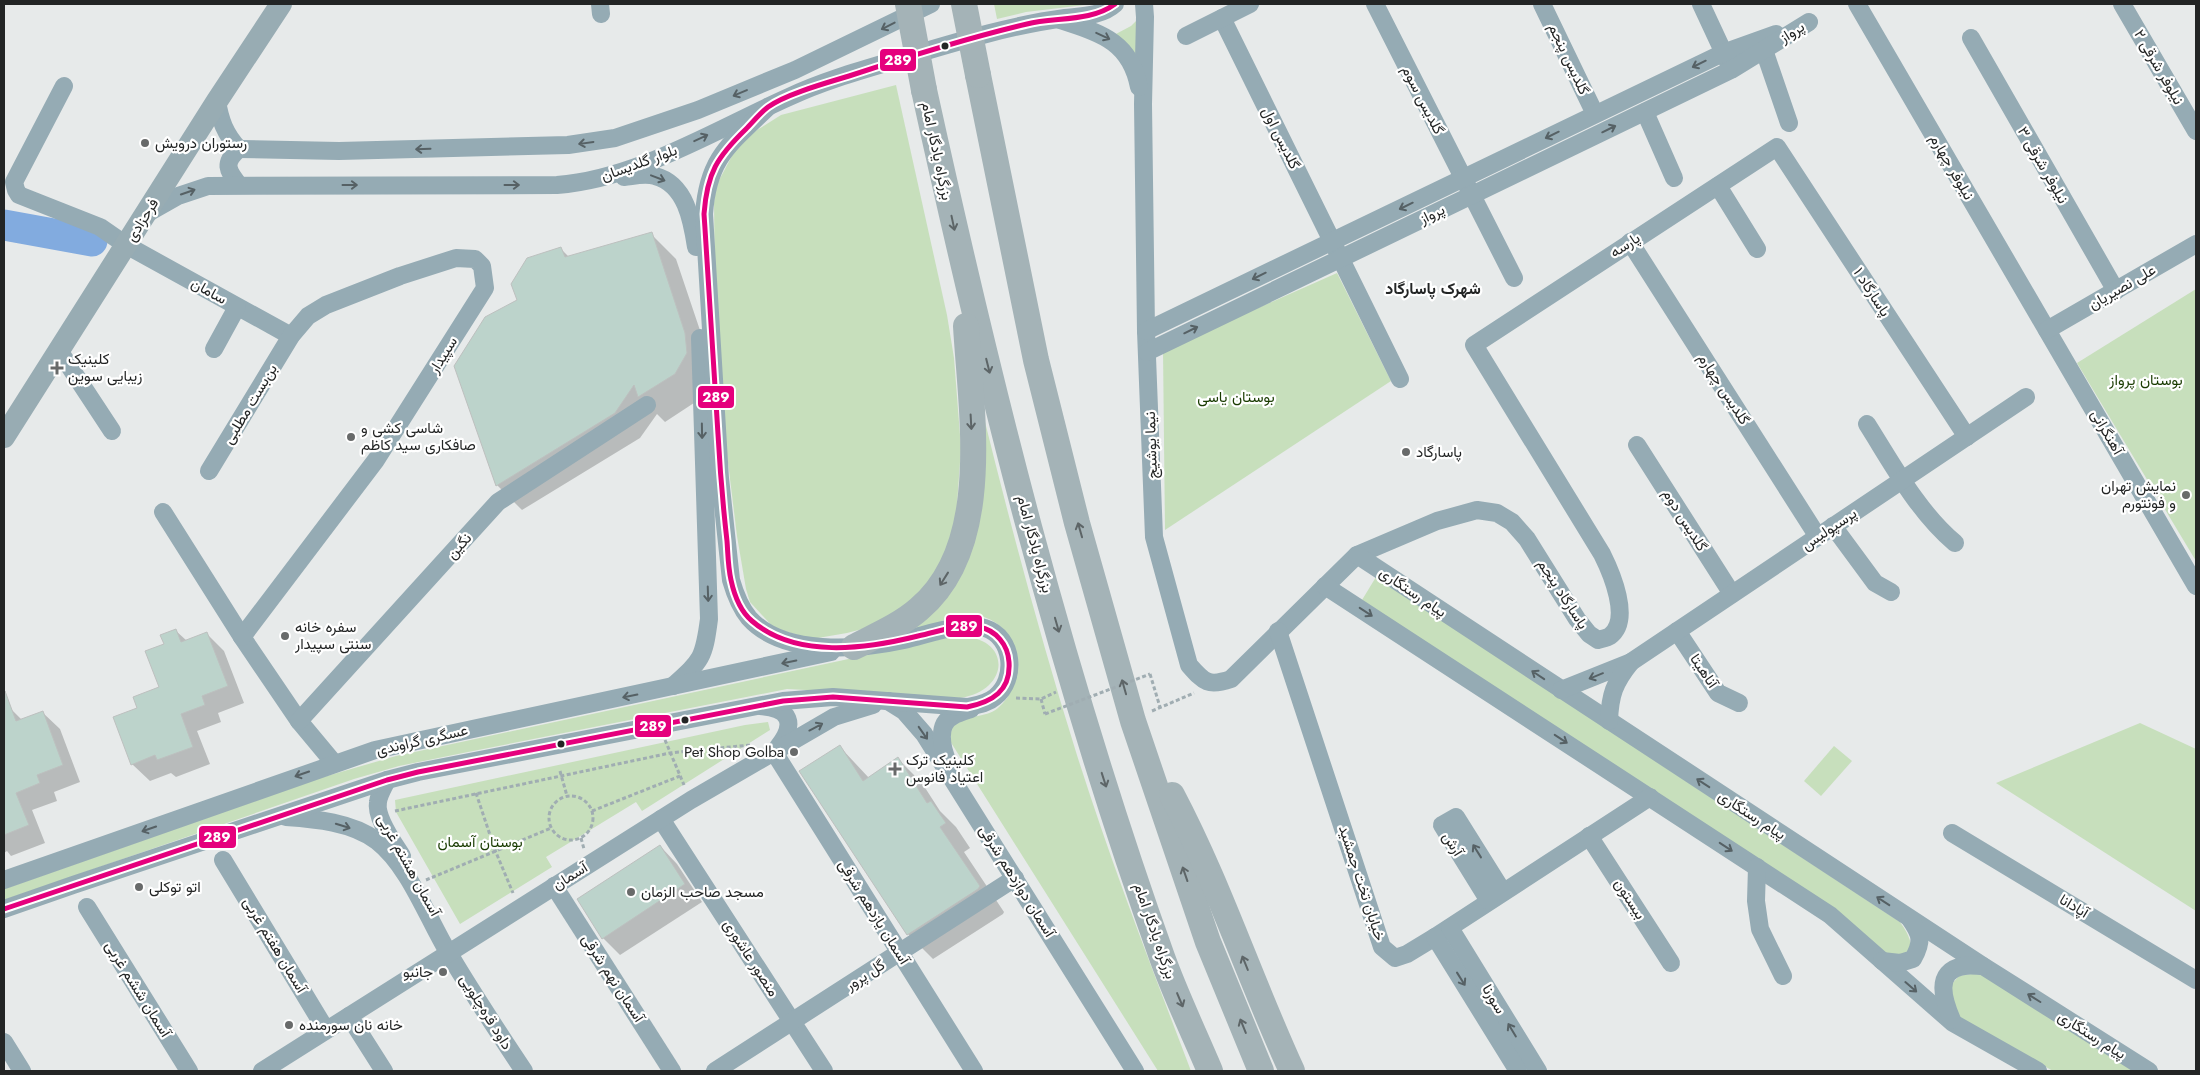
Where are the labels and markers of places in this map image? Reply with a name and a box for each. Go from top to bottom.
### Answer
unlabelled marker [940,41,950,51]
place label: رستوران درویش [155,132,247,154]
marker: رستوران درویش [139,137,151,149]
place label: کلینیک زیبایی سوین [68,348,142,387]
marker: کلینیک زیبایی سوین [50,361,64,375]
place label: شاسی کشی و صافکاری سید کاظم [361,417,476,456]
marker: شاسی کشی و صافکاری سید کاظم [345,431,357,443]
place label: پاسارگاد [1416,441,1462,463]
marker: پاسارگاد [1400,446,1412,458]
place label: نمایش تهران و فونتورم [2101,475,2176,514]
marker: نمایش تهران و فونتورم [2180,489,2192,501]
place label: سفره خانه سنتی سپیدار [294,616,371,655]
marker: سفره خانه سنتی سپیدار [279,630,291,642]
unlabelled marker [680,715,690,725]
unlabelled marker [556,739,566,749]
place label: Pet Shop Golba [684,741,784,763]
marker: Pet Shop Golba [788,746,800,758]
place label: کلینیک ترک اعتیاد فانوس [906,749,983,788]
marker: کلینیک ترک اعتیاد فانوس [888,762,902,776]
place label: اتو توکلی [149,876,201,898]
marker: اتو توکلی [133,881,145,893]
place label: مسجد صاحب الزمان [641,881,764,903]
marker: مسجد صاحب الزمان [625,886,637,898]
place label: جانبو [403,961,433,983]
marker: جانبو [437,966,449,978]
place label: خانه نان سورمنده [299,1014,403,1036]
marker: خانه نان سورمنده [283,1019,295,1031]

